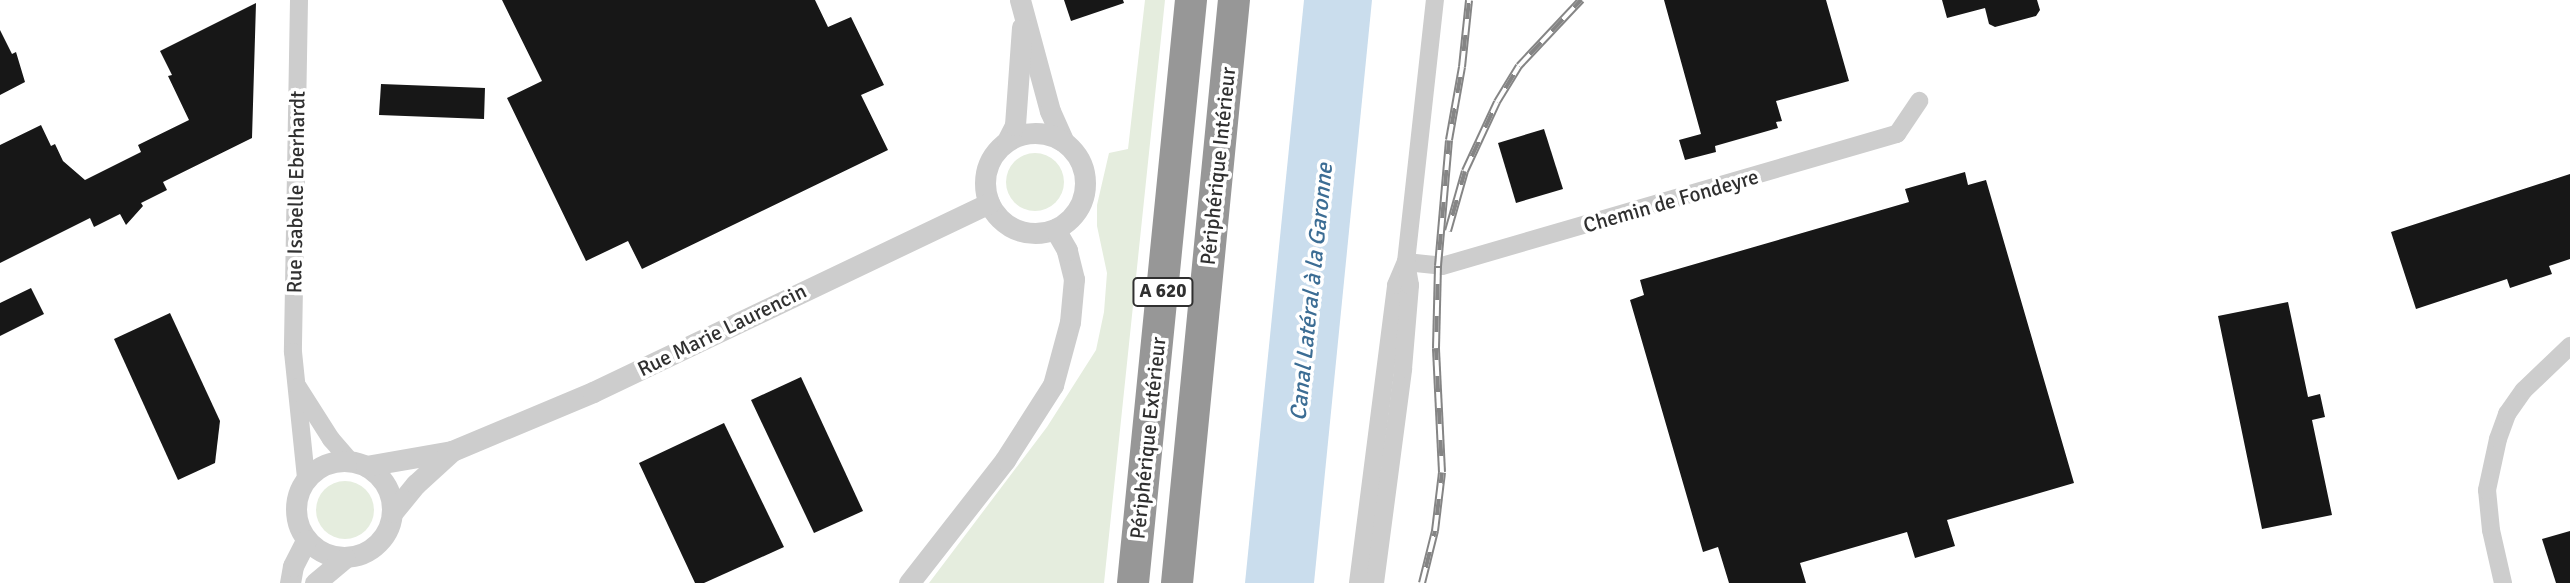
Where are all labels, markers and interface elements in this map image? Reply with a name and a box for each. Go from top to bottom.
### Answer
street label: Périphérique Intérieur [1195,66,1241,266]
street label: Rue Isabelle Eberhardt [282,90,310,294]
water label: Canal Latéral à la Garonne [1285,162,1339,422]
street label: Chemin de Fondeyre [1580,164,1762,238]
road number: A 620 [1132,276,1194,308]
street label: Rue Marie Laurencin [633,278,811,382]
street label: Périphérique Extérieur [1125,336,1171,540]

